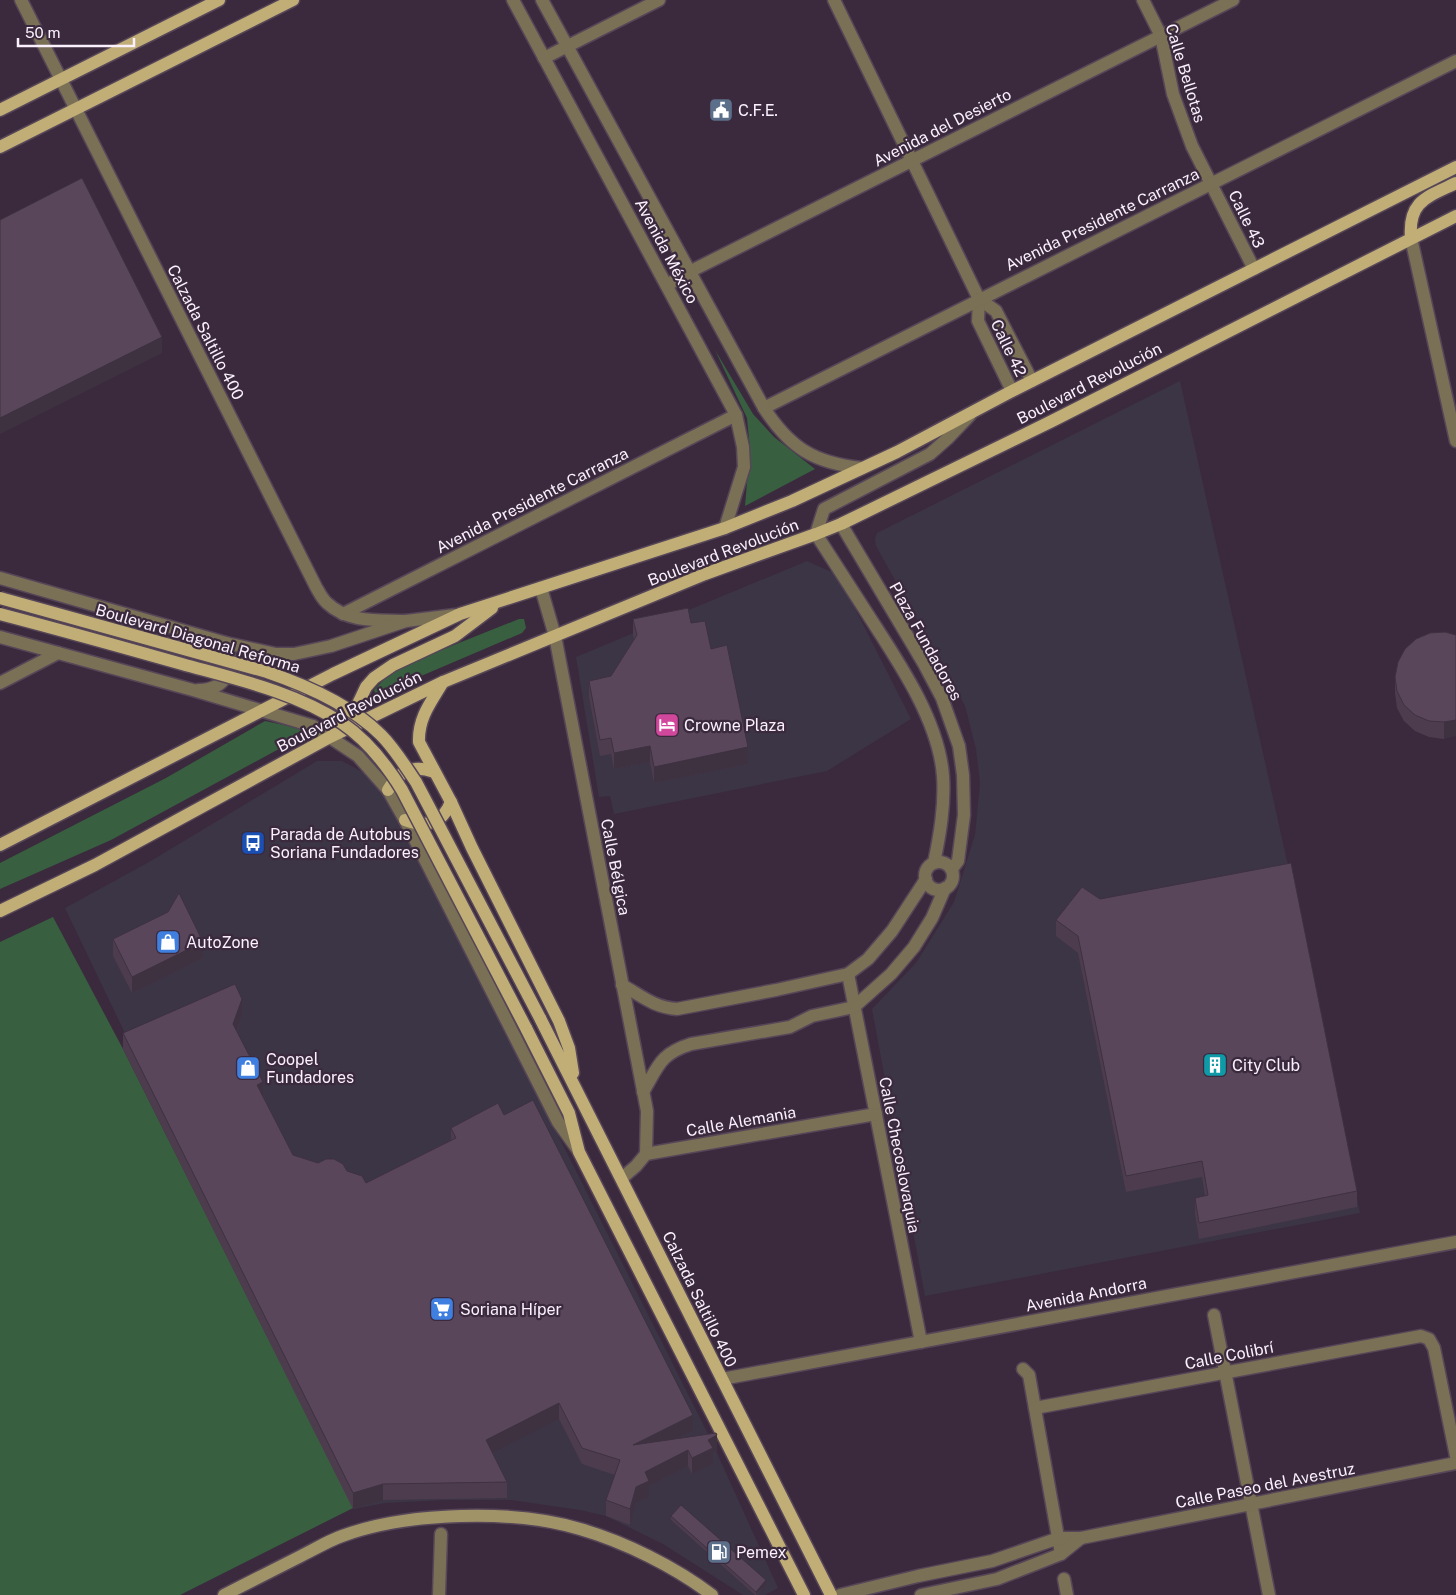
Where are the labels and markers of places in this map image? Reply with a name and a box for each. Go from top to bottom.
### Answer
public building icon: C.F.E. [708,97,734,123]
place label: C.F.E. [738,101,778,120]
hotel icon: Crowne Plaza [654,712,680,738]
place label: Crowne Plaza [684,716,785,735]
place label: Parada de Autobus Soriana Fundadores [270,825,419,862]
bus stop icon: Parada de Autobus Soriana Fundadores [240,830,266,856]
shop icon: AutoZone [155,929,181,955]
place label: AutoZone [186,933,259,952]
place label: Coopel Fundadores [266,1050,354,1087]
building icon: City Club [1202,1052,1228,1078]
shop icon: Coopel Fundadores [235,1055,261,1081]
place label: City Club [1232,1056,1300,1075]
supermarket icon: Soriana Híper [429,1296,455,1322]
place label: Soriana Híper [460,1300,562,1319]
fuel station icon: Pemex [706,1539,732,1565]
place label: Pemex [736,1543,786,1562]

